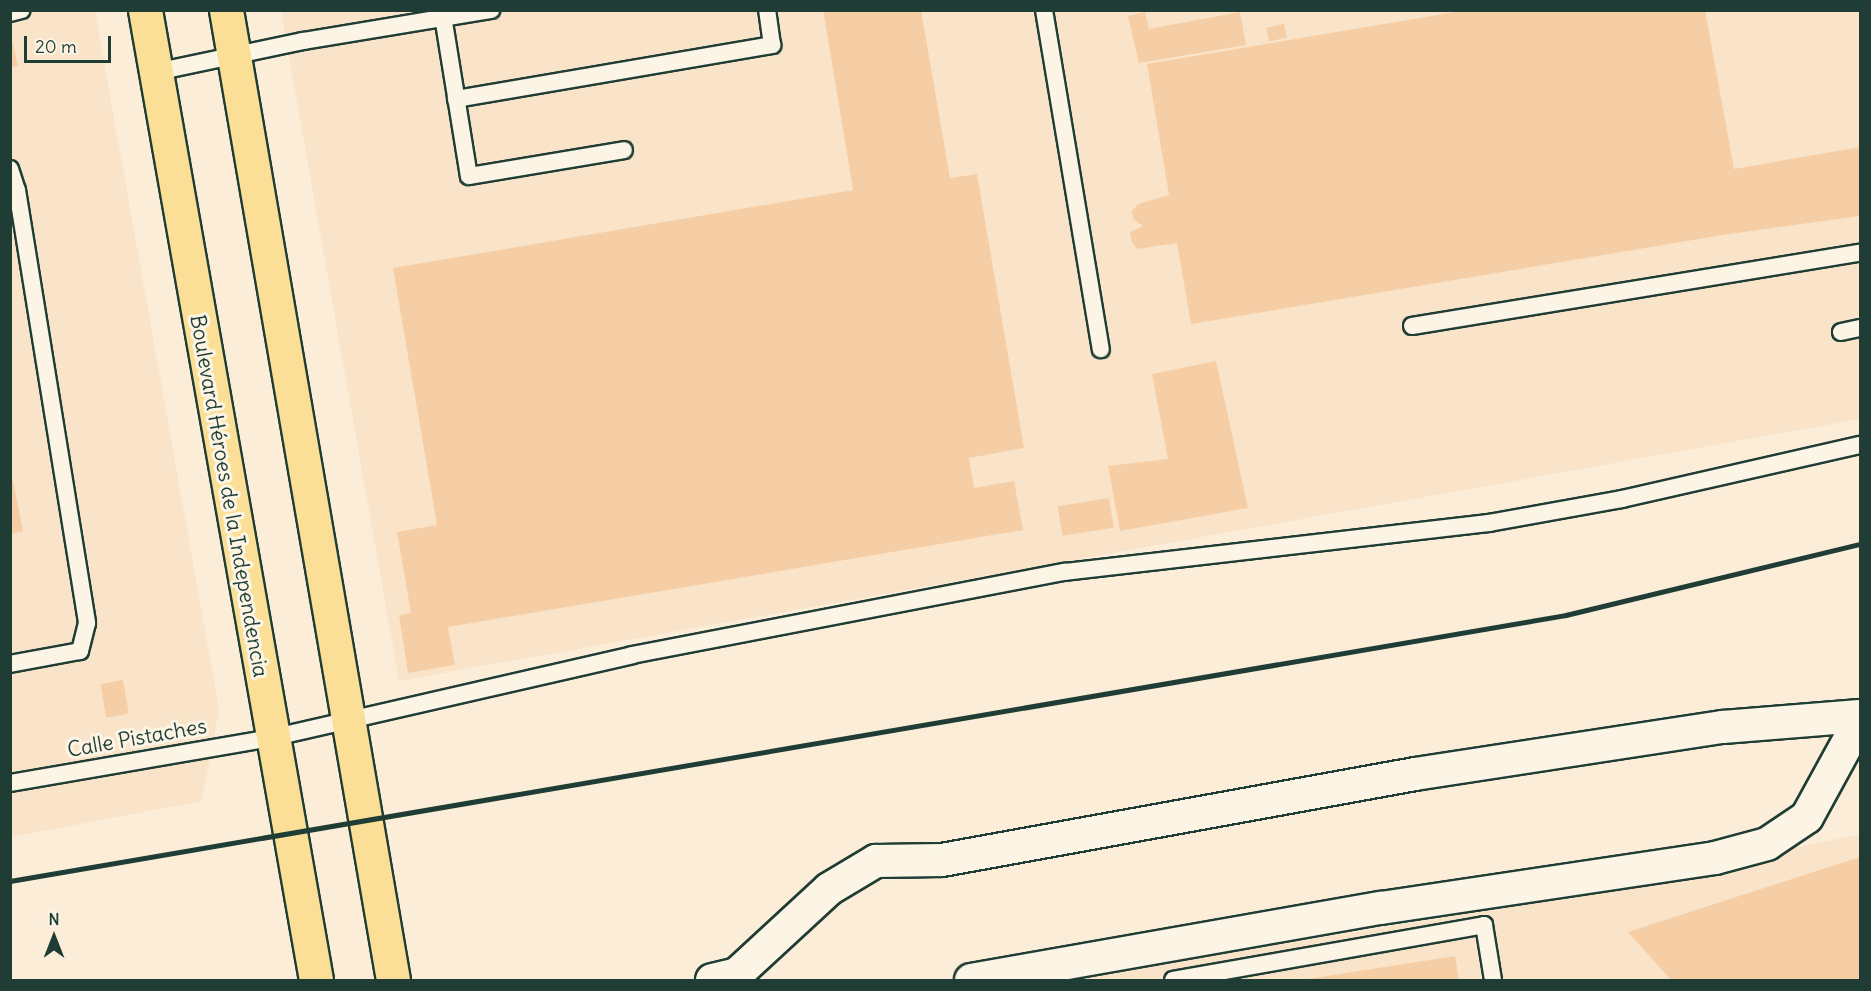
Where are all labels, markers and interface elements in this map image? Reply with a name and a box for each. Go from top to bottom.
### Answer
scale bar [27,24,114,62]
text: 20 m [35,35,77,58]
street label: Boulevard Héroes de la Independencia [185,313,273,679]
street label: Calle Pistaches [65,713,209,763]
north arrow [24,907,84,967]
text: N [48,909,60,929]

